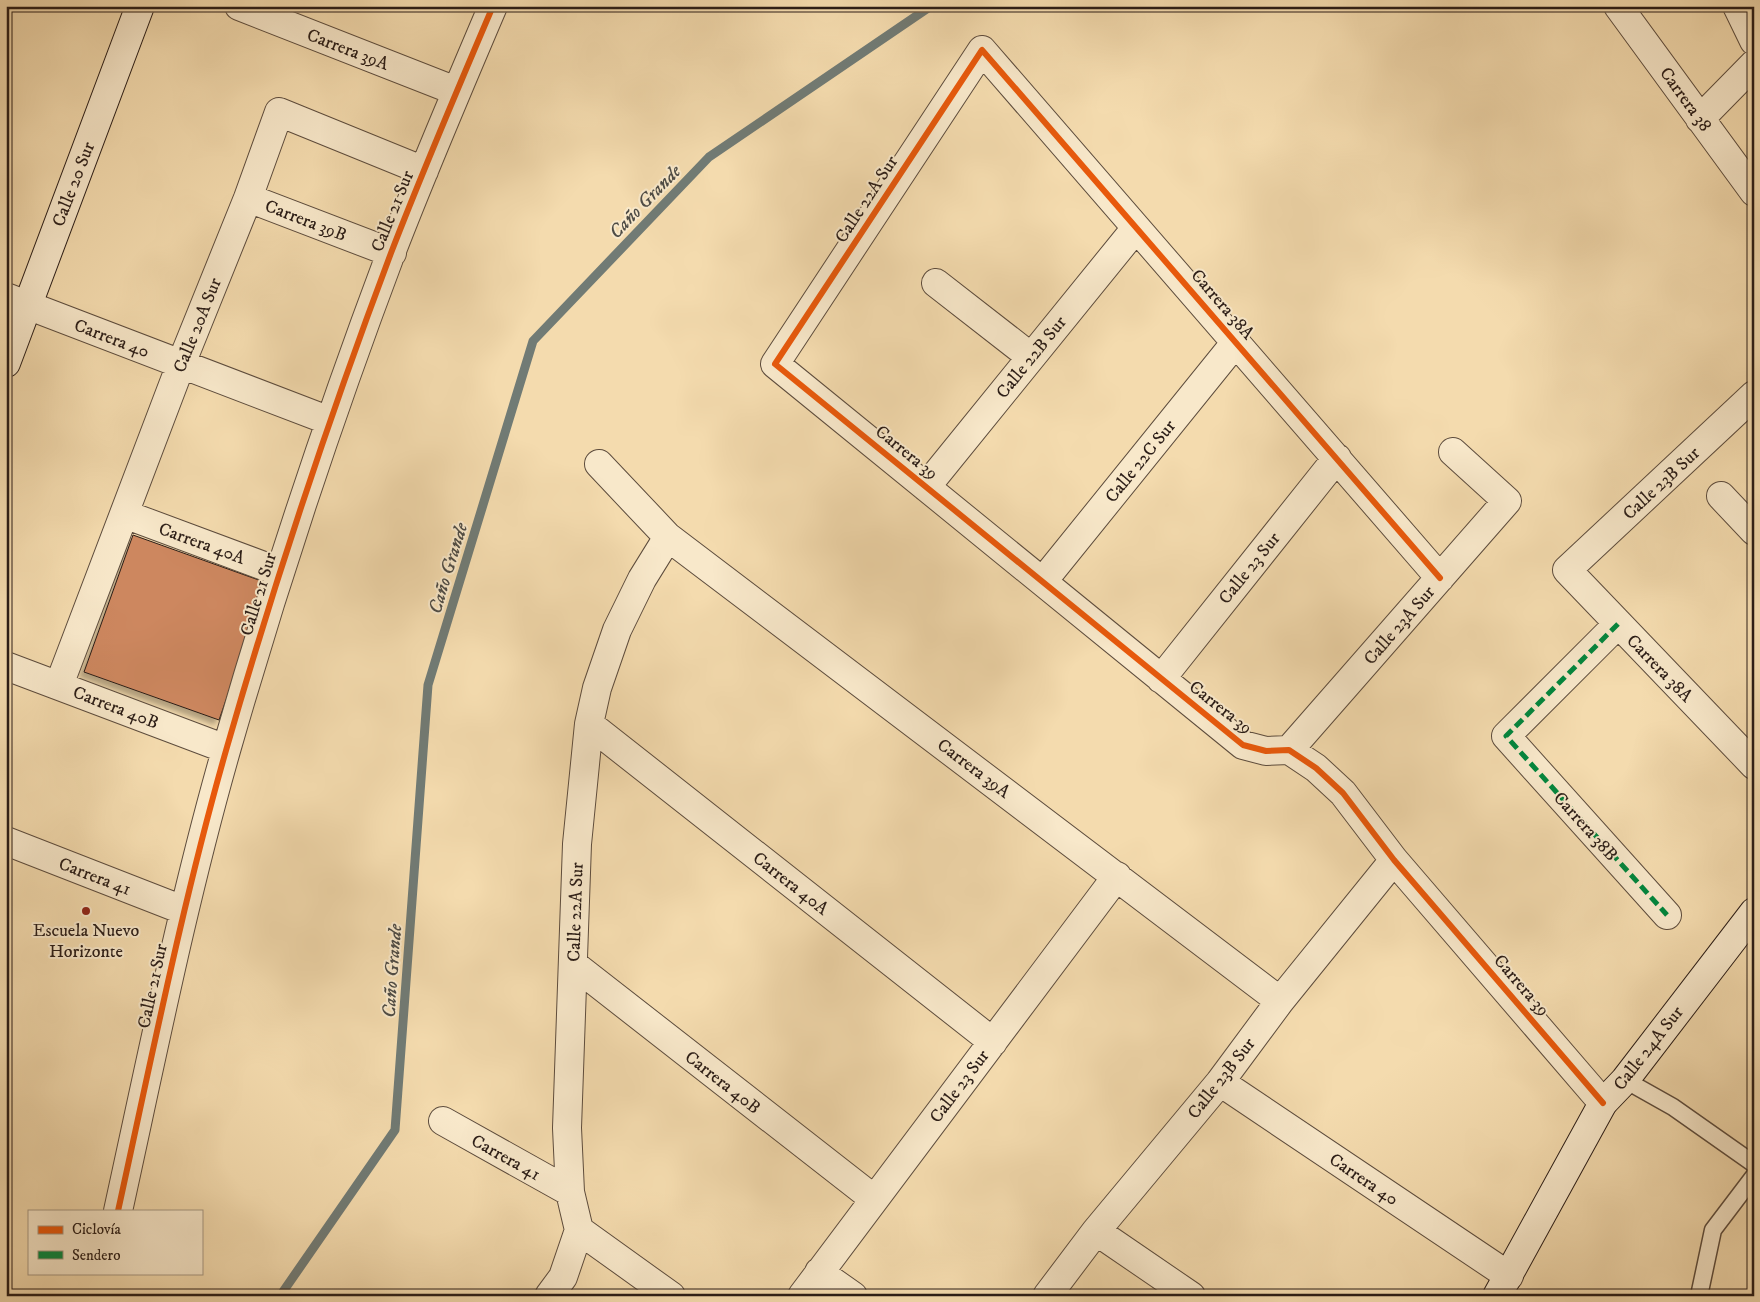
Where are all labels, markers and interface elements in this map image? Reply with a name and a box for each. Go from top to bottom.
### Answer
street label: Carrera 39A [304,24,392,76]
street label: Carrera 38 [1654,63,1716,136]
street label: Calle 20 Sur [48,139,100,230]
street label: Calle 22A Sur [831,152,903,247]
water label: Caño Grande [604,160,686,244]
street label: Calle 21 Sur [367,167,419,255]
street label: Carrera 39B [262,195,350,247]
street label: Carrera 38A [1186,265,1259,345]
street label: Calle 20A Sur [169,274,227,376]
street label: Calle 22B Sur [992,312,1072,403]
street label: Carrera 40 [71,315,152,363]
street label: Calle 22C Sur [1101,416,1181,507]
street label: Carrera 39 [871,421,942,485]
street label: Calle 23B Sur [1619,442,1705,525]
street label: Carrera 40A [156,518,248,570]
water label: Caño Grande [424,520,473,617]
street label: Calle 23 Sur [1214,528,1286,609]
street label: Calle 21 Sur [236,550,282,639]
street label: Calle 23A Sur [1360,581,1440,670]
street label: Carrera 38A [1622,630,1697,708]
street label: Carrera 39 [1184,676,1256,739]
street label: Carrera 40B [70,682,162,734]
street label: Carrera 39A [933,734,1015,804]
street label: Carrera 38B [1548,787,1622,866]
street label: Carrera 40A [748,847,833,921]
street label: Carrera 41 [55,853,134,901]
street label: Calle 22A Sur [563,862,589,962]
marker: Escuela Nuevo Horizonte [80,905,92,917]
place label: Escuela Nuevo Horizonte [33,920,140,963]
water label: Caño Grande [378,923,407,1019]
street label: Calle 21 Sur [133,942,173,1030]
street label: Carrera 39 [1489,950,1554,1021]
street label: Calle 24A Sur [1609,1002,1689,1095]
street label: Calle 23B Sur [1183,1033,1261,1124]
street label: Calle 23 Sur [925,1045,995,1128]
street label: Carrera 40B [680,1046,765,1119]
street label: Carrera 41 [467,1130,544,1186]
street label: Carrera 40 [1325,1149,1402,1211]
legend [28,1210,202,1274]
text: Ciclovía [72,1220,121,1239]
text: Sendero [72,1246,120,1265]

